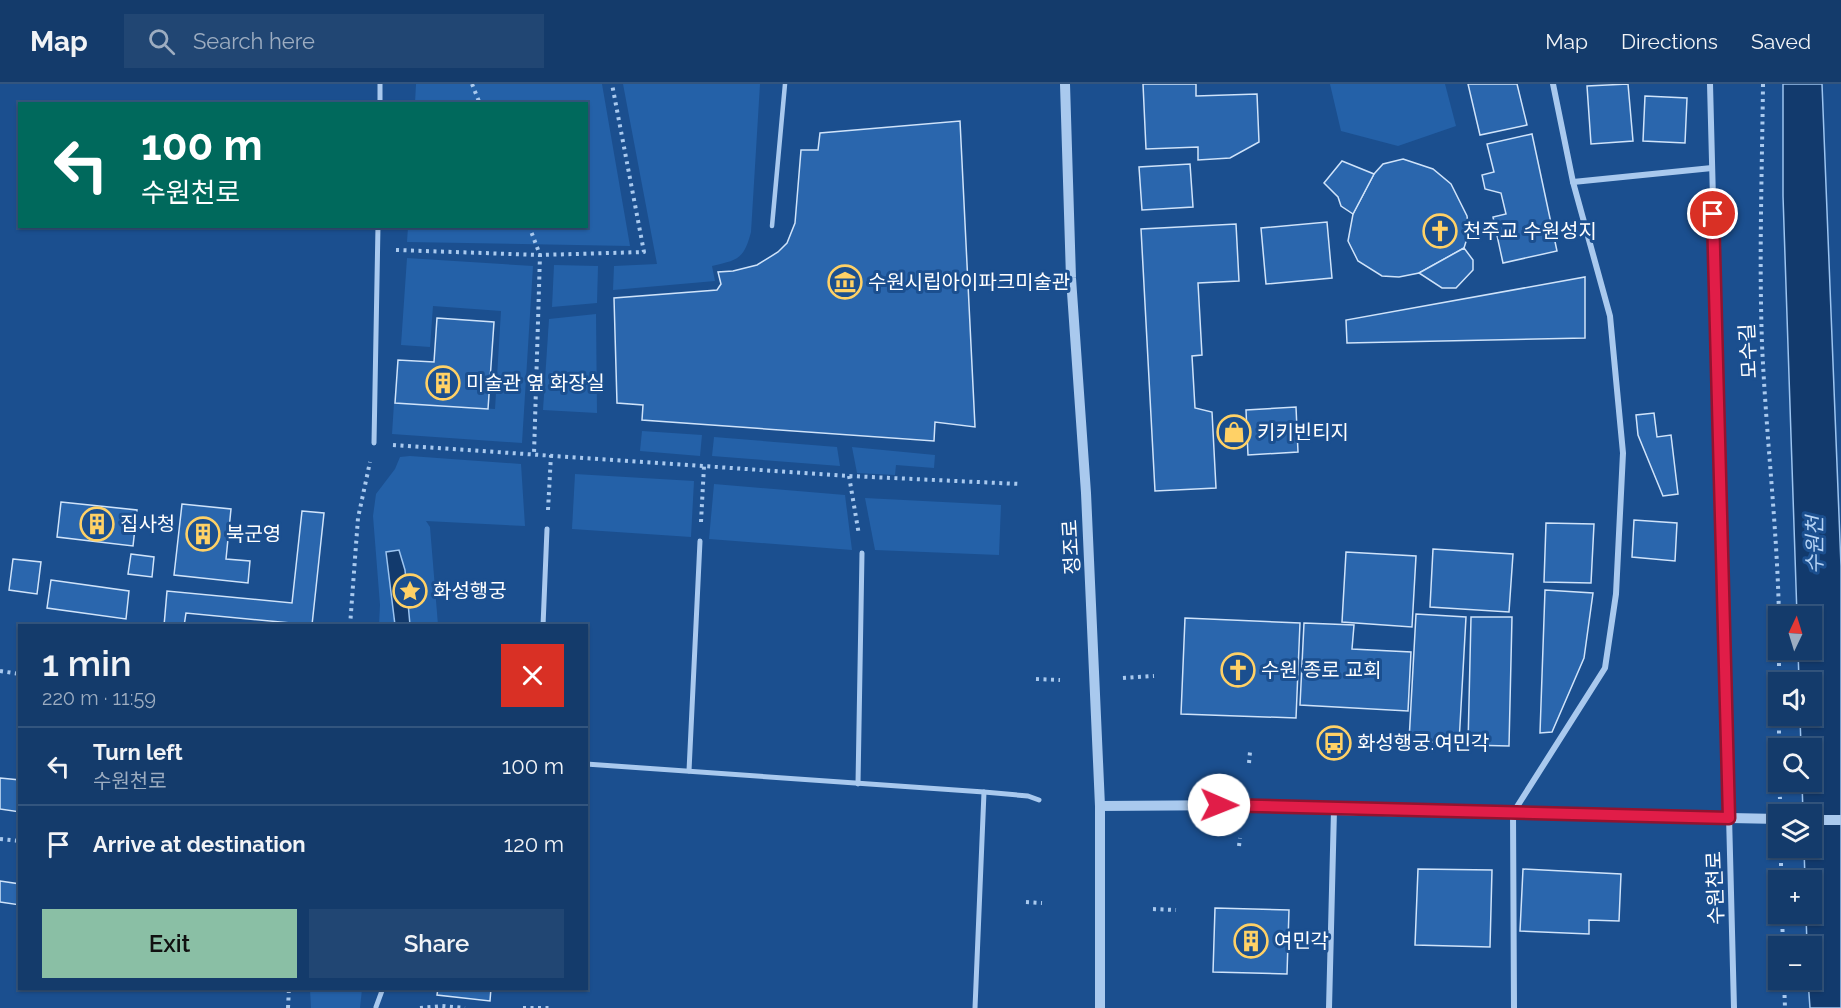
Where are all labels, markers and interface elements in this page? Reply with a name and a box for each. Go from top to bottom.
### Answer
search box [124,14,544,68]
text: Map [30,25,88,58]
icon: search [145,25,178,58]
text: Search here [193,28,315,54]
text: Map [1545,29,1588,54]
text: Directions [1621,29,1718,54]
text: Saved [1751,29,1811,54]
text: 100 m [141,121,263,170]
icon: left [42,126,120,204]
text: 수원천로 [141,177,240,208]
pin [1687,188,1738,239]
icon: arrive [1696,197,1729,230]
church icon: 천주교 수원성지 [1422,213,1458,249]
place label: 천주교 수원성지 [1463,219,1597,243]
museum icon: 수원시립아이파크미술관 [827,264,863,300]
place label: 수원시립아이파크미술관 [868,270,1070,294]
street label: 모수길 [1735,323,1761,379]
building icon: 미술관 옆 화장실 [425,365,461,401]
place label: 미술관 옆 화장실 [466,371,605,395]
shop icon: 키키빈티지 [1216,414,1252,450]
place label: 키키빈티지 [1257,420,1349,444]
building icon: 집사청 [79,506,115,542]
place label: 집사청 [120,512,175,536]
water label: 수원천 [1802,513,1827,574]
building icon: 북군영 [185,516,221,552]
street label: 정조로 [1058,519,1084,575]
place label: 북군영 [226,522,281,546]
place icon: 화성행궁 [392,573,428,609]
place label: 화성행궁 [433,579,507,603]
north arrow [1768,606,1822,660]
map controls [1768,606,1822,990]
text: 1 min [42,642,131,684]
button: close [501,644,564,707]
church icon: 수원 종로 교회 [1220,652,1256,688]
place label: 수원 종로 교회 [1261,658,1382,682]
button: sound [1768,672,1822,726]
text: 220 m · 11:59 [42,686,156,710]
bus stop icon: 화성행궁.여민각 [1316,725,1352,761]
place label: 화성행궁.여민각 [1357,731,1490,755]
button: search [1768,738,1822,792]
text: Turn left [93,739,183,765]
icon: left [42,750,75,783]
text: 100 m [502,753,564,779]
text: 수원천로 [93,769,167,793]
position arrow [1187,773,1251,837]
button: layers [1768,804,1822,858]
icon: arrive [42,828,75,861]
text: Arrive at destination [93,831,306,857]
text: 120 m [504,831,564,857]
street label: 수원천로 [1702,851,1728,925]
button: + [1768,870,1822,924]
button: Exit [42,909,297,978]
button: Share [309,909,564,978]
building icon: 여민각 [1233,923,1269,959]
place label: 여민각 [1274,929,1329,953]
button: − [1768,936,1822,990]

